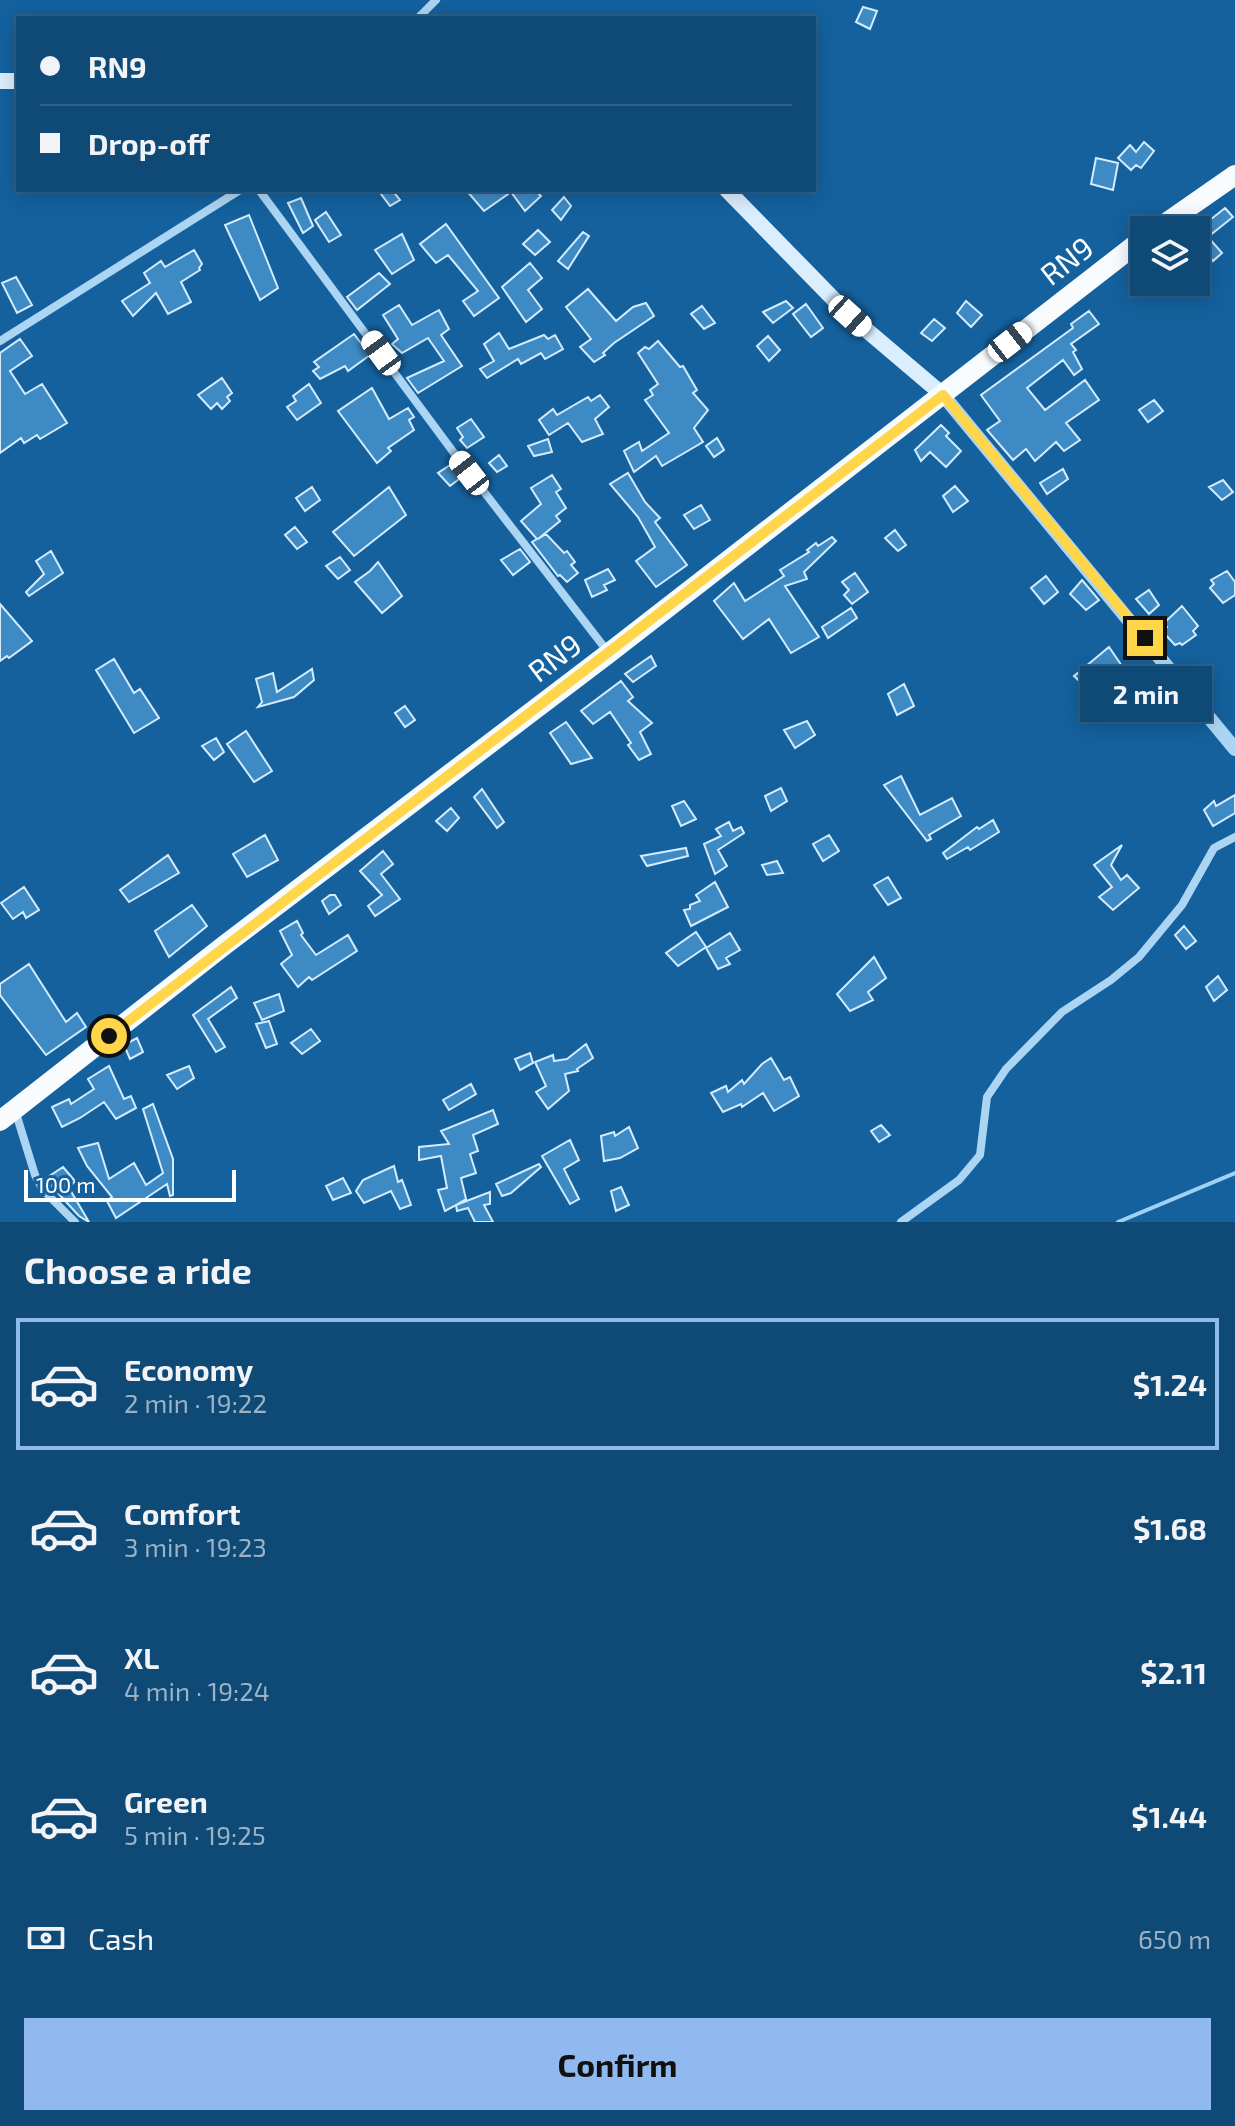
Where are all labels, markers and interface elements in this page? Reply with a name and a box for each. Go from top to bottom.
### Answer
text: RN9 [88,48,147,84]
text: Drop-off [88,125,210,161]
map controls [1130,216,1210,296]
button: layers [1130,216,1210,296]
street label: RN9 [1033,228,1099,292]
car [824,291,876,341]
car [984,318,1036,366]
car [357,327,405,379]
car [445,447,493,499]
route end [1127,620,1163,656]
street label: RN9 [520,626,588,688]
callout: 2 min [1079,666,1211,722]
text: 2 min [1113,678,1179,709]
route start [91,1018,127,1054]
scale bar [24,1166,236,1202]
text: 100 m [36,1171,95,1197]
text: Choose a ride [24,1248,252,1291]
icon: car [28,1348,100,1420]
text: Economy [124,1351,253,1387]
text: $1.24 [1133,1366,1207,1402]
text: 2 min · 19:22 [124,1387,267,1418]
icon: car [28,1492,100,1564]
text: Comfort [124,1495,241,1531]
text: $1.68 [1133,1510,1207,1546]
text: 3 min · 19:23 [124,1531,267,1562]
icon: car [28,1636,100,1708]
text: XL [124,1639,159,1675]
text: $2.11 [1140,1654,1207,1690]
text: 4 min · 19:24 [124,1675,270,1706]
icon: car [28,1780,100,1852]
text: Green [124,1783,208,1819]
text: $1.44 [1131,1798,1207,1834]
text: 5 min · 19:25 [124,1819,266,1850]
icon: cash [24,1916,68,1960]
text: Cash [88,1920,154,1956]
text: 650 m [1138,1923,1211,1954]
button: Confirm [24,2018,1211,2110]

